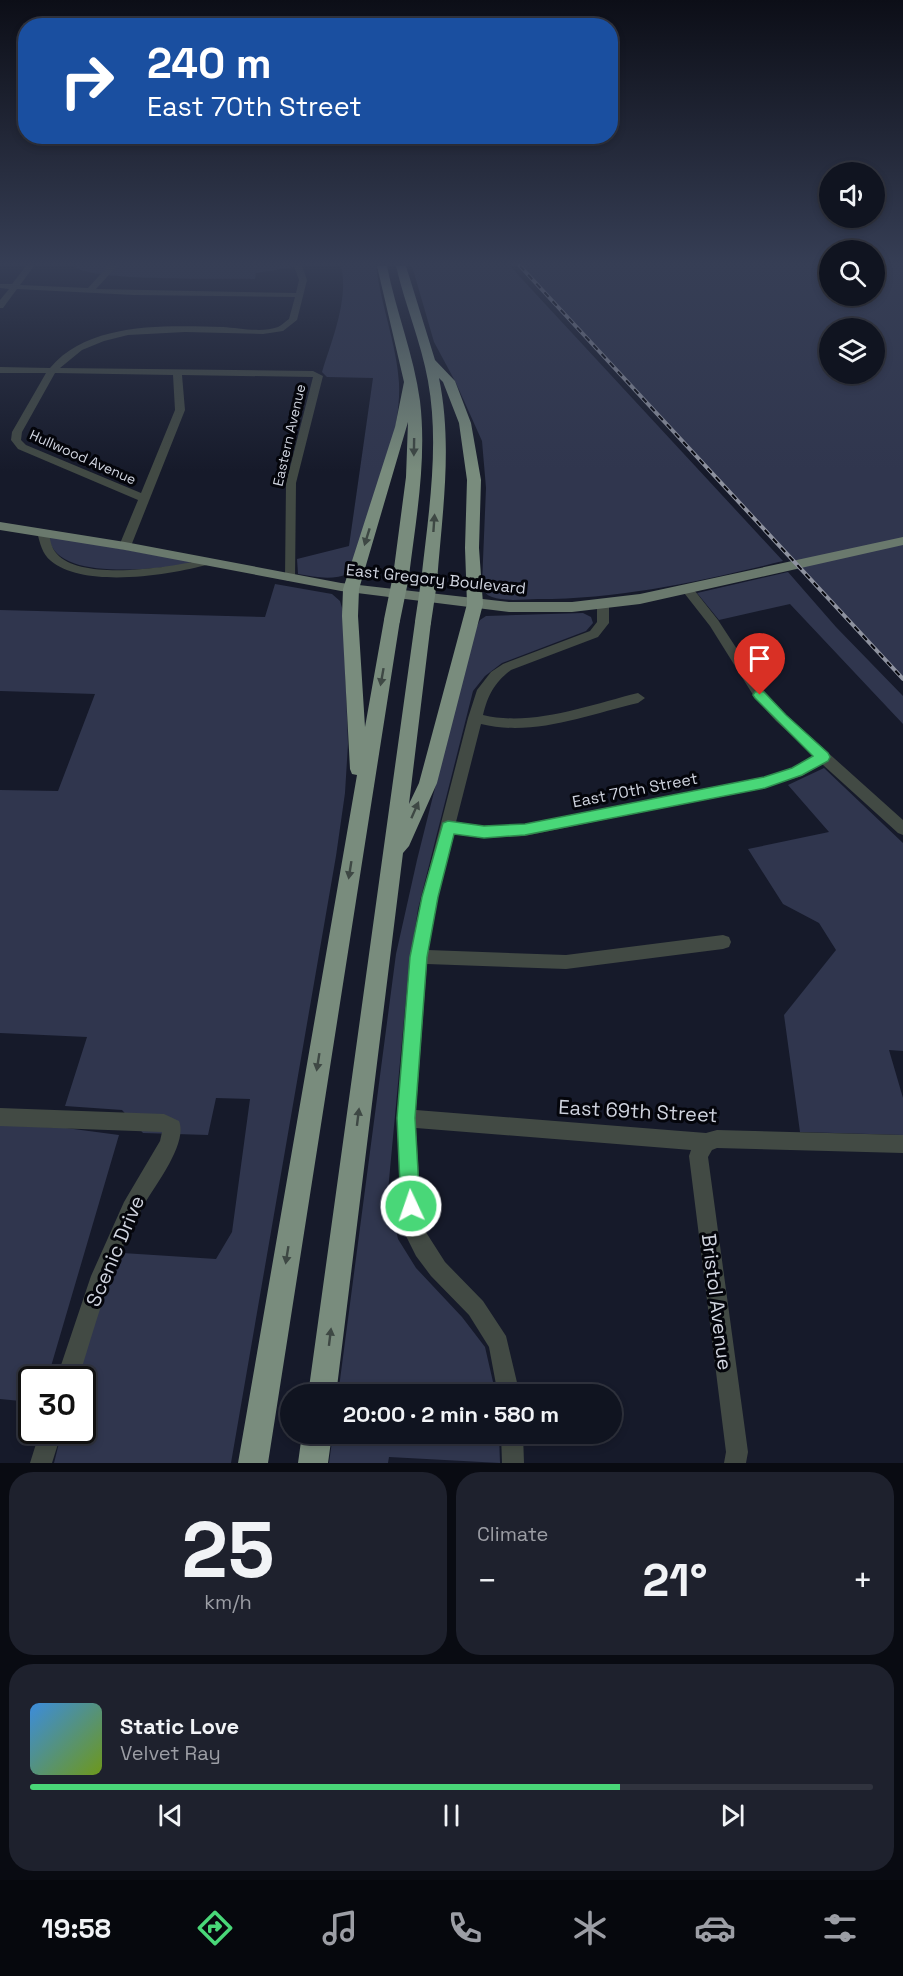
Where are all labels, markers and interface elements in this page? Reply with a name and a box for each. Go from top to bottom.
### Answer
text: 240 m [147,37,272,90]
icon: right [48,42,126,120]
text: East 70th Street [147,89,362,124]
map controls [819,162,885,384]
button: sound [819,162,885,228]
button: search [819,240,885,306]
button: layers [819,318,885,384]
street label: Eastern Avenue [268,382,310,488]
street label: Hullwood Avenue [27,425,139,489]
one-way arrow [410,437,419,456]
one-way arrow [429,514,438,533]
one-way arrow [362,528,371,546]
street label: East Gregory Boulevard [345,559,527,599]
pin [734,633,785,695]
icon: arrive [743,642,776,675]
one-way arrow [377,668,386,687]
street label: East 70th Street [571,768,699,812]
one-way arrow [410,801,420,819]
one-way arrow [345,860,354,879]
one-way arrow [313,1053,322,1072]
street label: East 69th Street [558,1094,718,1128]
one-way arrow [354,1107,363,1126]
position arrow [379,1174,443,1238]
street label: Scenic Drive [80,1192,150,1310]
street label: Bristol Avenue [696,1232,738,1372]
one-way arrow [282,1245,291,1264]
one-way arrow [325,1327,334,1346]
speed limit sign: 30 [18,1366,96,1444]
text: 20:00 · 2 min · 580 m [343,1400,559,1428]
text: 25 [181,1500,275,1600]
text: Climate [477,1521,548,1547]
text: 21° [643,1552,707,1609]
text: − [477,1560,497,1602]
text: + [853,1560,873,1602]
text: km/h [204,1589,252,1615]
text: Static Love [120,1712,239,1740]
text: Velvet Ray [120,1740,221,1766]
icon: previous [154,1799,187,1832]
icon: pause [435,1799,468,1832]
icon: next [716,1799,749,1832]
icon: directions [194,1907,236,1949]
icon: music [319,1907,361,1949]
icon: phone [444,1907,486,1949]
icon: climate [569,1907,611,1949]
icon: car [694,1907,736,1949]
icon: filters [819,1907,861,1949]
text: 19:58 [42,1911,111,1946]

